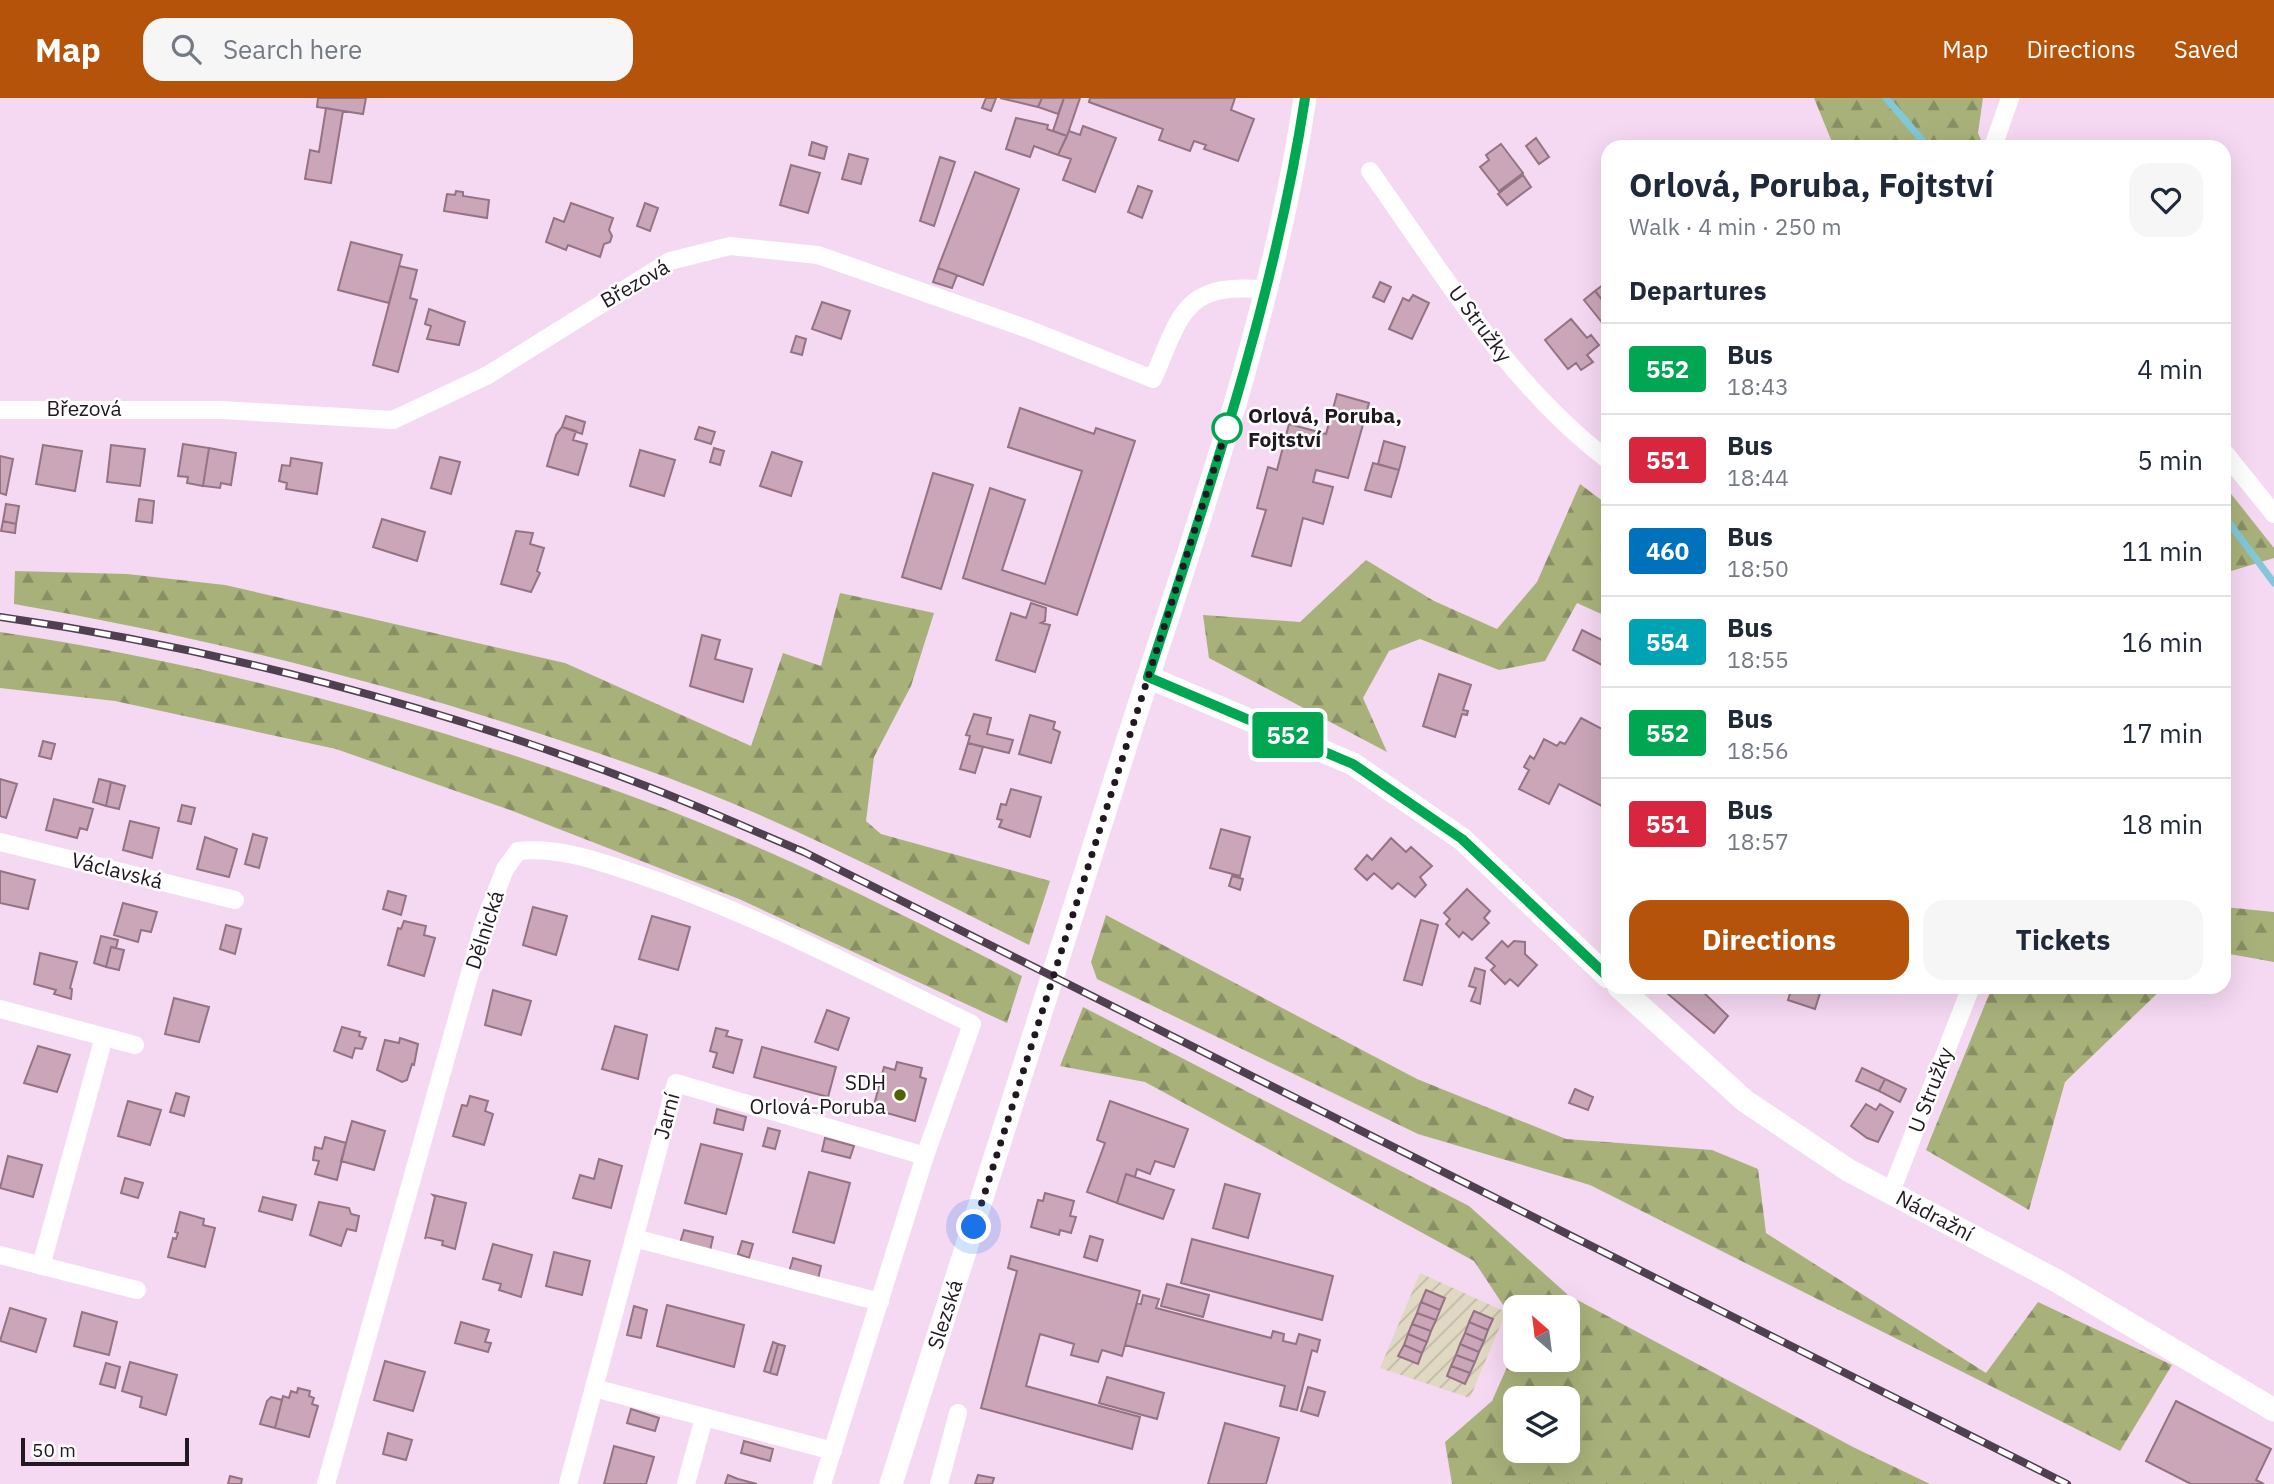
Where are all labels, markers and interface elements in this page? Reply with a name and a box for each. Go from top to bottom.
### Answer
search box [143,18,633,81]
text: Map [35,28,101,71]
icon: search [167,30,205,68]
text: Search here [223,32,362,66]
text: Map [1942,33,1988,65]
text: Directions [2026,33,2136,65]
text: Saved [2174,33,2239,65]
text: Orlová, Poruba, Fojtství [1629,163,1994,206]
button: heart [2129,163,2203,237]
text: Walk · 4 min · 250 m [1629,211,1842,241]
street label: Březová [595,252,674,314]
text: Departures [1629,273,1767,307]
street label: U Stružky [1443,279,1519,368]
text: Bus [1727,337,1773,371]
text: 4 min [2137,352,2203,386]
text: 552 [1646,353,1689,385]
text: 18:43 [1727,371,1789,401]
street label: Březová [46,394,122,422]
place label: Orlová, Poruba, Fojtství [1248,401,1402,453]
marker: Orlová, Poruba, Fojtství [1212,413,1242,443]
text: Bus [1727,428,1773,462]
text: 5 min [2137,443,2203,477]
text: 551 [1646,444,1689,476]
text: 18:44 [1727,462,1789,492]
text: Bus [1727,519,1773,553]
text: 11 min [2122,534,2203,568]
text: 460 [1646,535,1689,567]
text: 18:50 [1727,553,1789,583]
text: Bus [1727,610,1773,644]
text: 16 min [2122,625,2203,659]
text: 554 [1646,626,1689,658]
text: 18:55 [1727,644,1789,674]
text: Bus [1727,701,1773,735]
line badge: 552 [1248,712,1328,758]
text: 17 min [2122,716,2203,750]
text: 552 [1646,717,1689,749]
text: 552 [1266,719,1310,751]
text: 18:56 [1727,735,1789,765]
text: Bus [1727,792,1773,826]
text: 18 min [2122,807,2203,841]
text: 551 [1646,808,1689,840]
text: 18:57 [1727,826,1789,856]
street label: Václavská [69,845,166,895]
street label: Dělnická [458,887,510,973]
button: Directions [1629,900,1909,980]
button: Tickets [1923,900,2203,980]
street label: U Stružky [1901,1042,1959,1137]
place label: SDH Orlová-Poruba [749,1068,886,1120]
marker: SDH Orlová-Poruba [892,1087,908,1103]
street label: Jarní [646,1090,686,1142]
street label: Nádražní [1891,1183,1979,1247]
your location [956,1209,991,1244]
street label: Slezská [920,1276,969,1353]
north arrow [1503,1295,1580,1372]
map controls [1503,1295,1580,1463]
button: layers [1503,1386,1580,1463]
scale bar [21,1435,189,1467]
text: 50 m [32,1438,76,1462]

